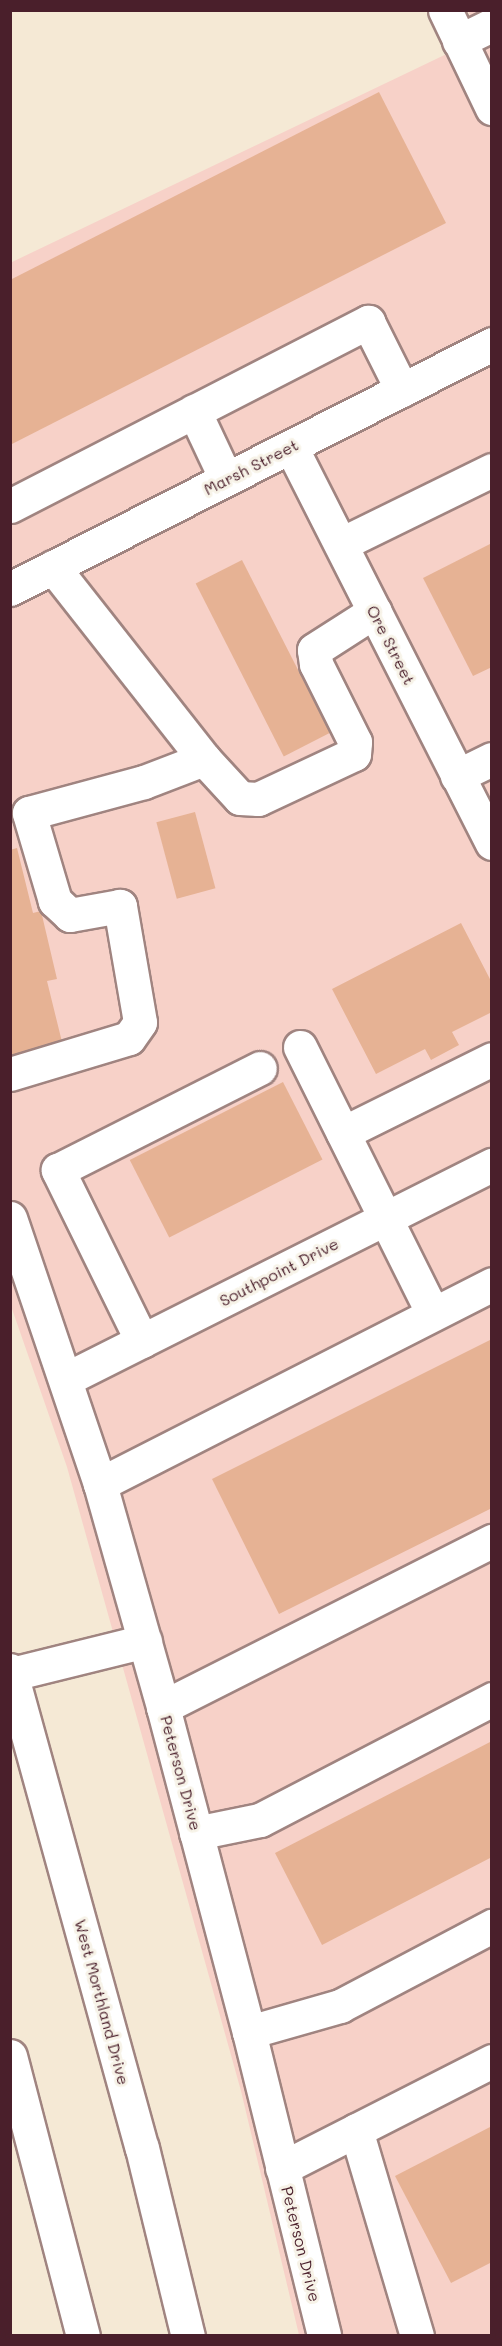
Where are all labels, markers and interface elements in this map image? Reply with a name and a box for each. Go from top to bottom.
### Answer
street label: Marsh Street [200,435,302,499]
street label: Ore Street [363,602,419,688]
street label: Southpoint Drive [216,1234,342,1310]
street label: Peterson Drive [156,1713,206,1833]
street label: West Morthland Drive [71,1917,133,2087]
street label: Peterson Drive [277,2184,325,2304]

